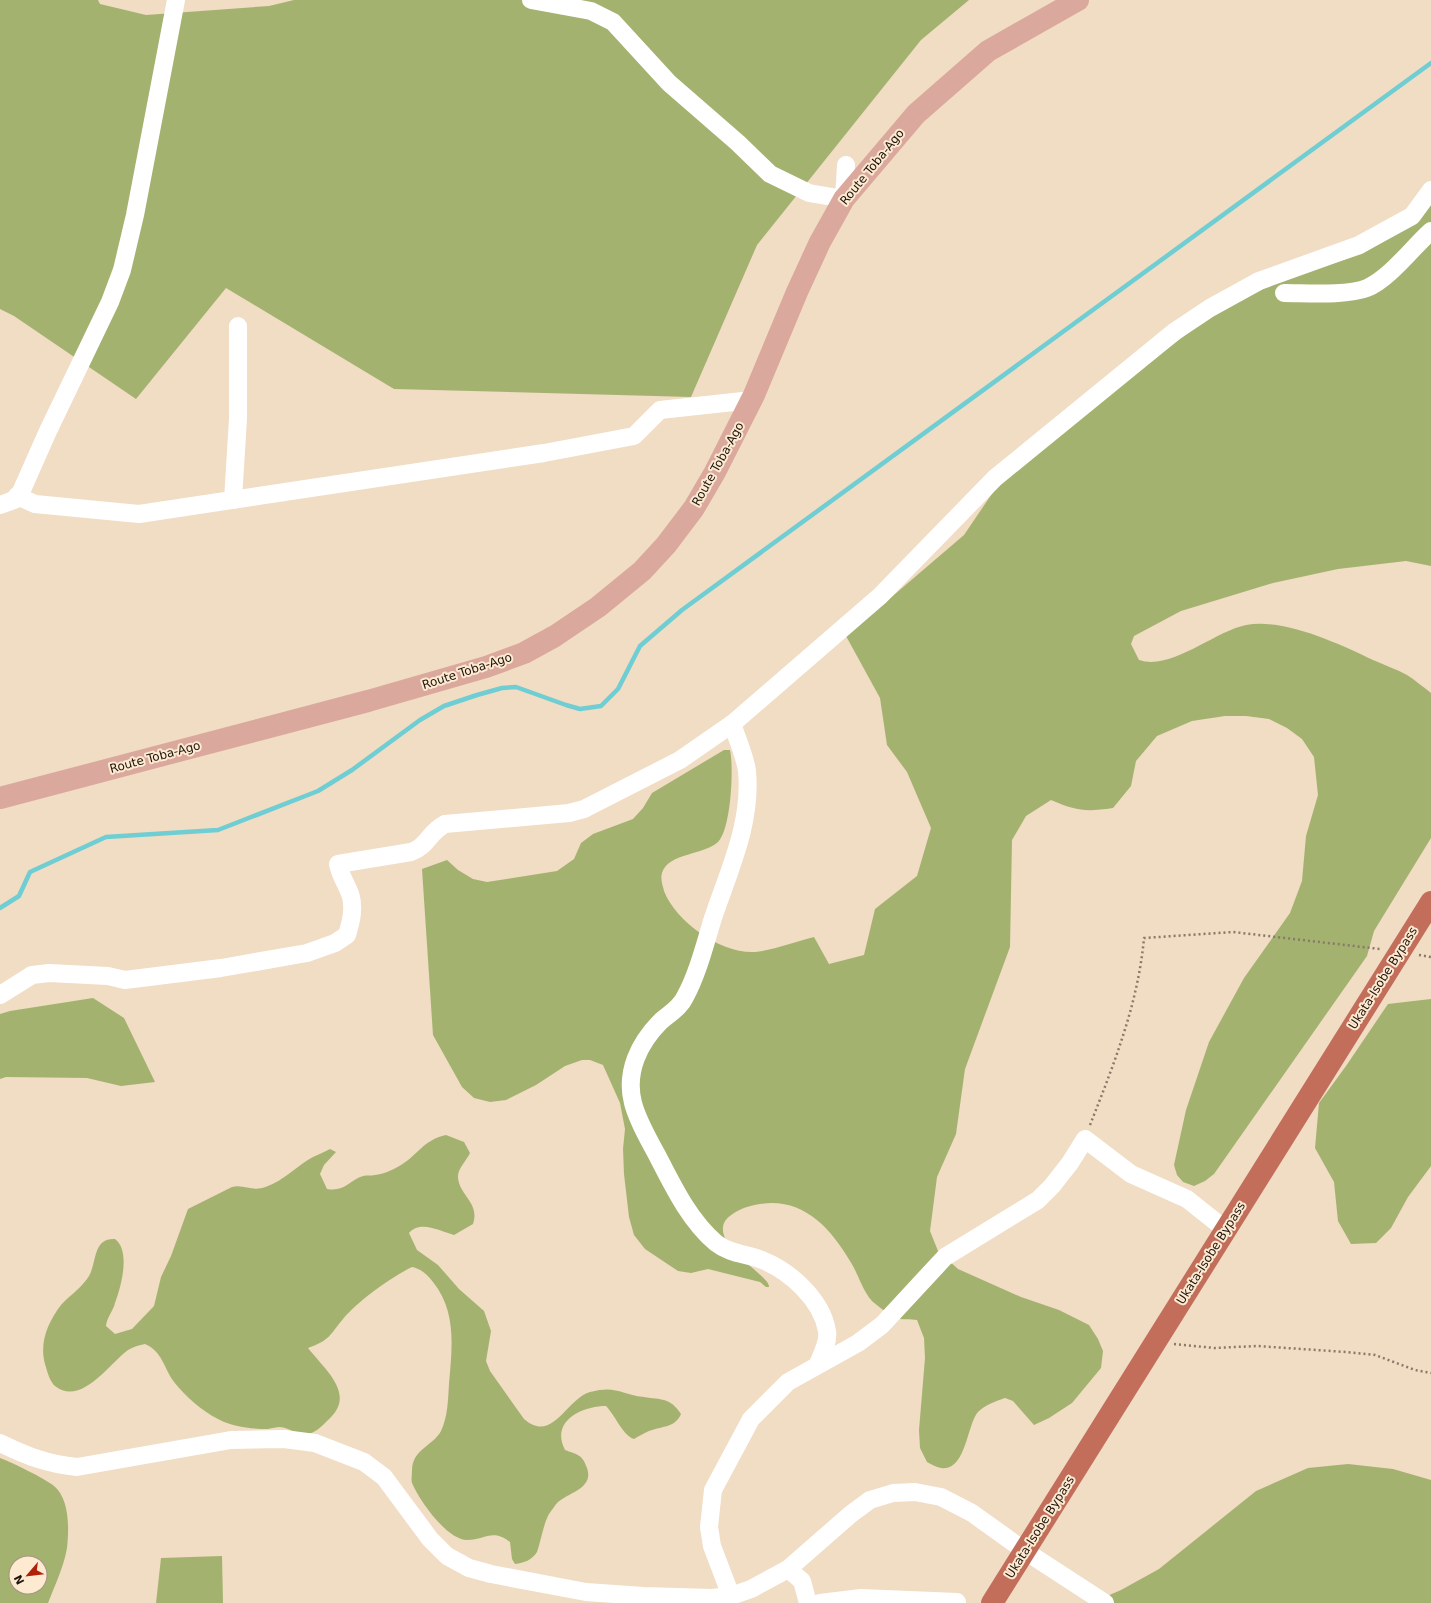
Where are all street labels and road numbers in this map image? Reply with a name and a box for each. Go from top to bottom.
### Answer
street label: Route Toba-Ago [837,126,907,208]
street label: Route Toba-Ago [689,420,747,508]
street label: Route Toba-Ago [420,650,514,692]
street label: Route Toba-Ago [108,738,202,776]
street label: Ukata-Isobe Bypass [1346,924,1420,1032]
street label: Ukata-Isobe Bypass [1174,1199,1248,1307]
street label: Ukata-Isobe Bypass [1003,1473,1077,1581]

